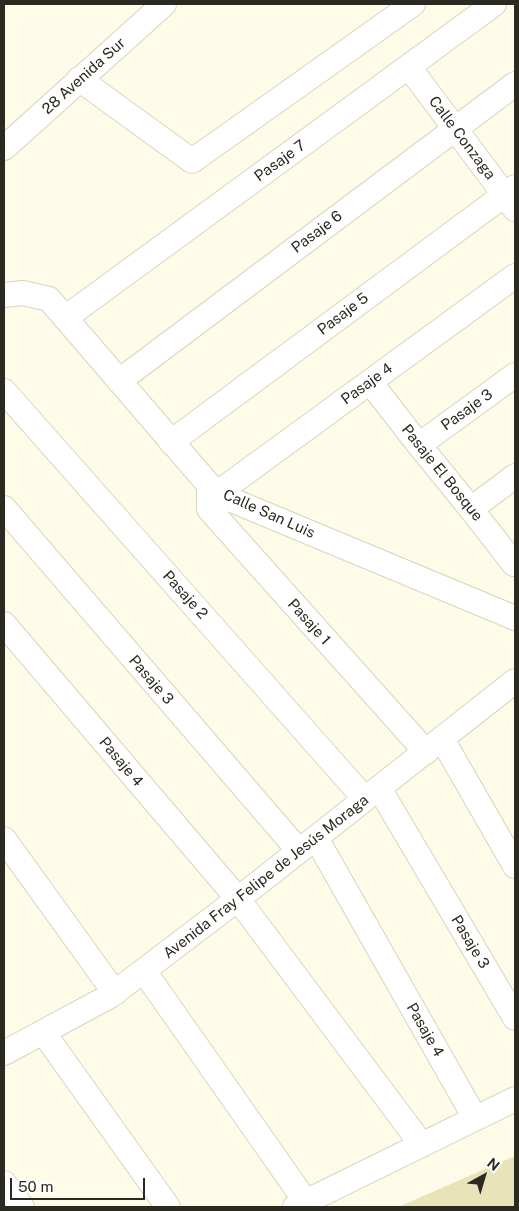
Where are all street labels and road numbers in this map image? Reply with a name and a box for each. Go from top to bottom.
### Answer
street label: 28 Avenida Sur [39,34,129,118]
street label: Calle Conzaga [425,93,499,183]
street label: Pasaje 7 [251,136,309,186]
street label: Pasaje 6 [288,207,346,257]
street label: Pasaje 5 [314,289,372,339]
street label: Pasaje 4 [338,359,396,409]
street label: Pasaje 3 [438,385,496,435]
street label: Pasaje El Bosque [398,421,486,525]
street label: Calle San Luis [220,486,318,542]
street label: Pasaje 2 [159,567,211,623]
street label: Pasaje 1 [284,595,334,649]
street label: Pasaje 3 [125,652,177,708]
street label: Pasaje 4 [95,734,147,790]
street label: Avenida Fray Felipe de Jesús Moraga [160,791,372,963]
street label: Pasaje 3 [447,912,493,972]
street label: Pasaje 4 [402,1000,448,1060]

